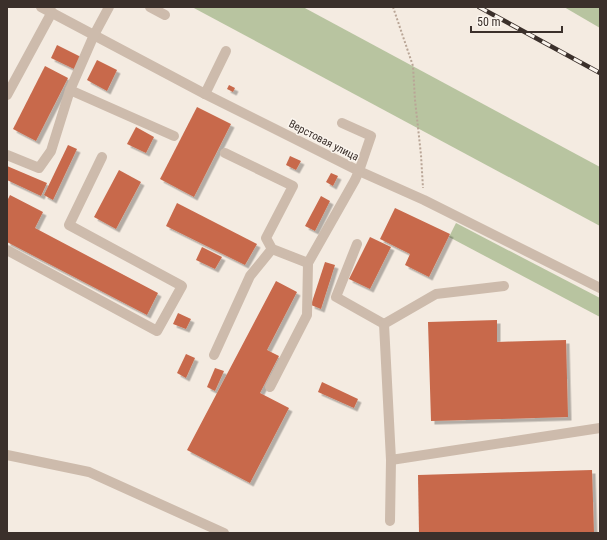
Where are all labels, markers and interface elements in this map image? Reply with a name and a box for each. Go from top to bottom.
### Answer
scale bar [471,8,562,34]
text: 50 m [477,15,501,29]
street label: Верстовая улица [287,117,361,164]

